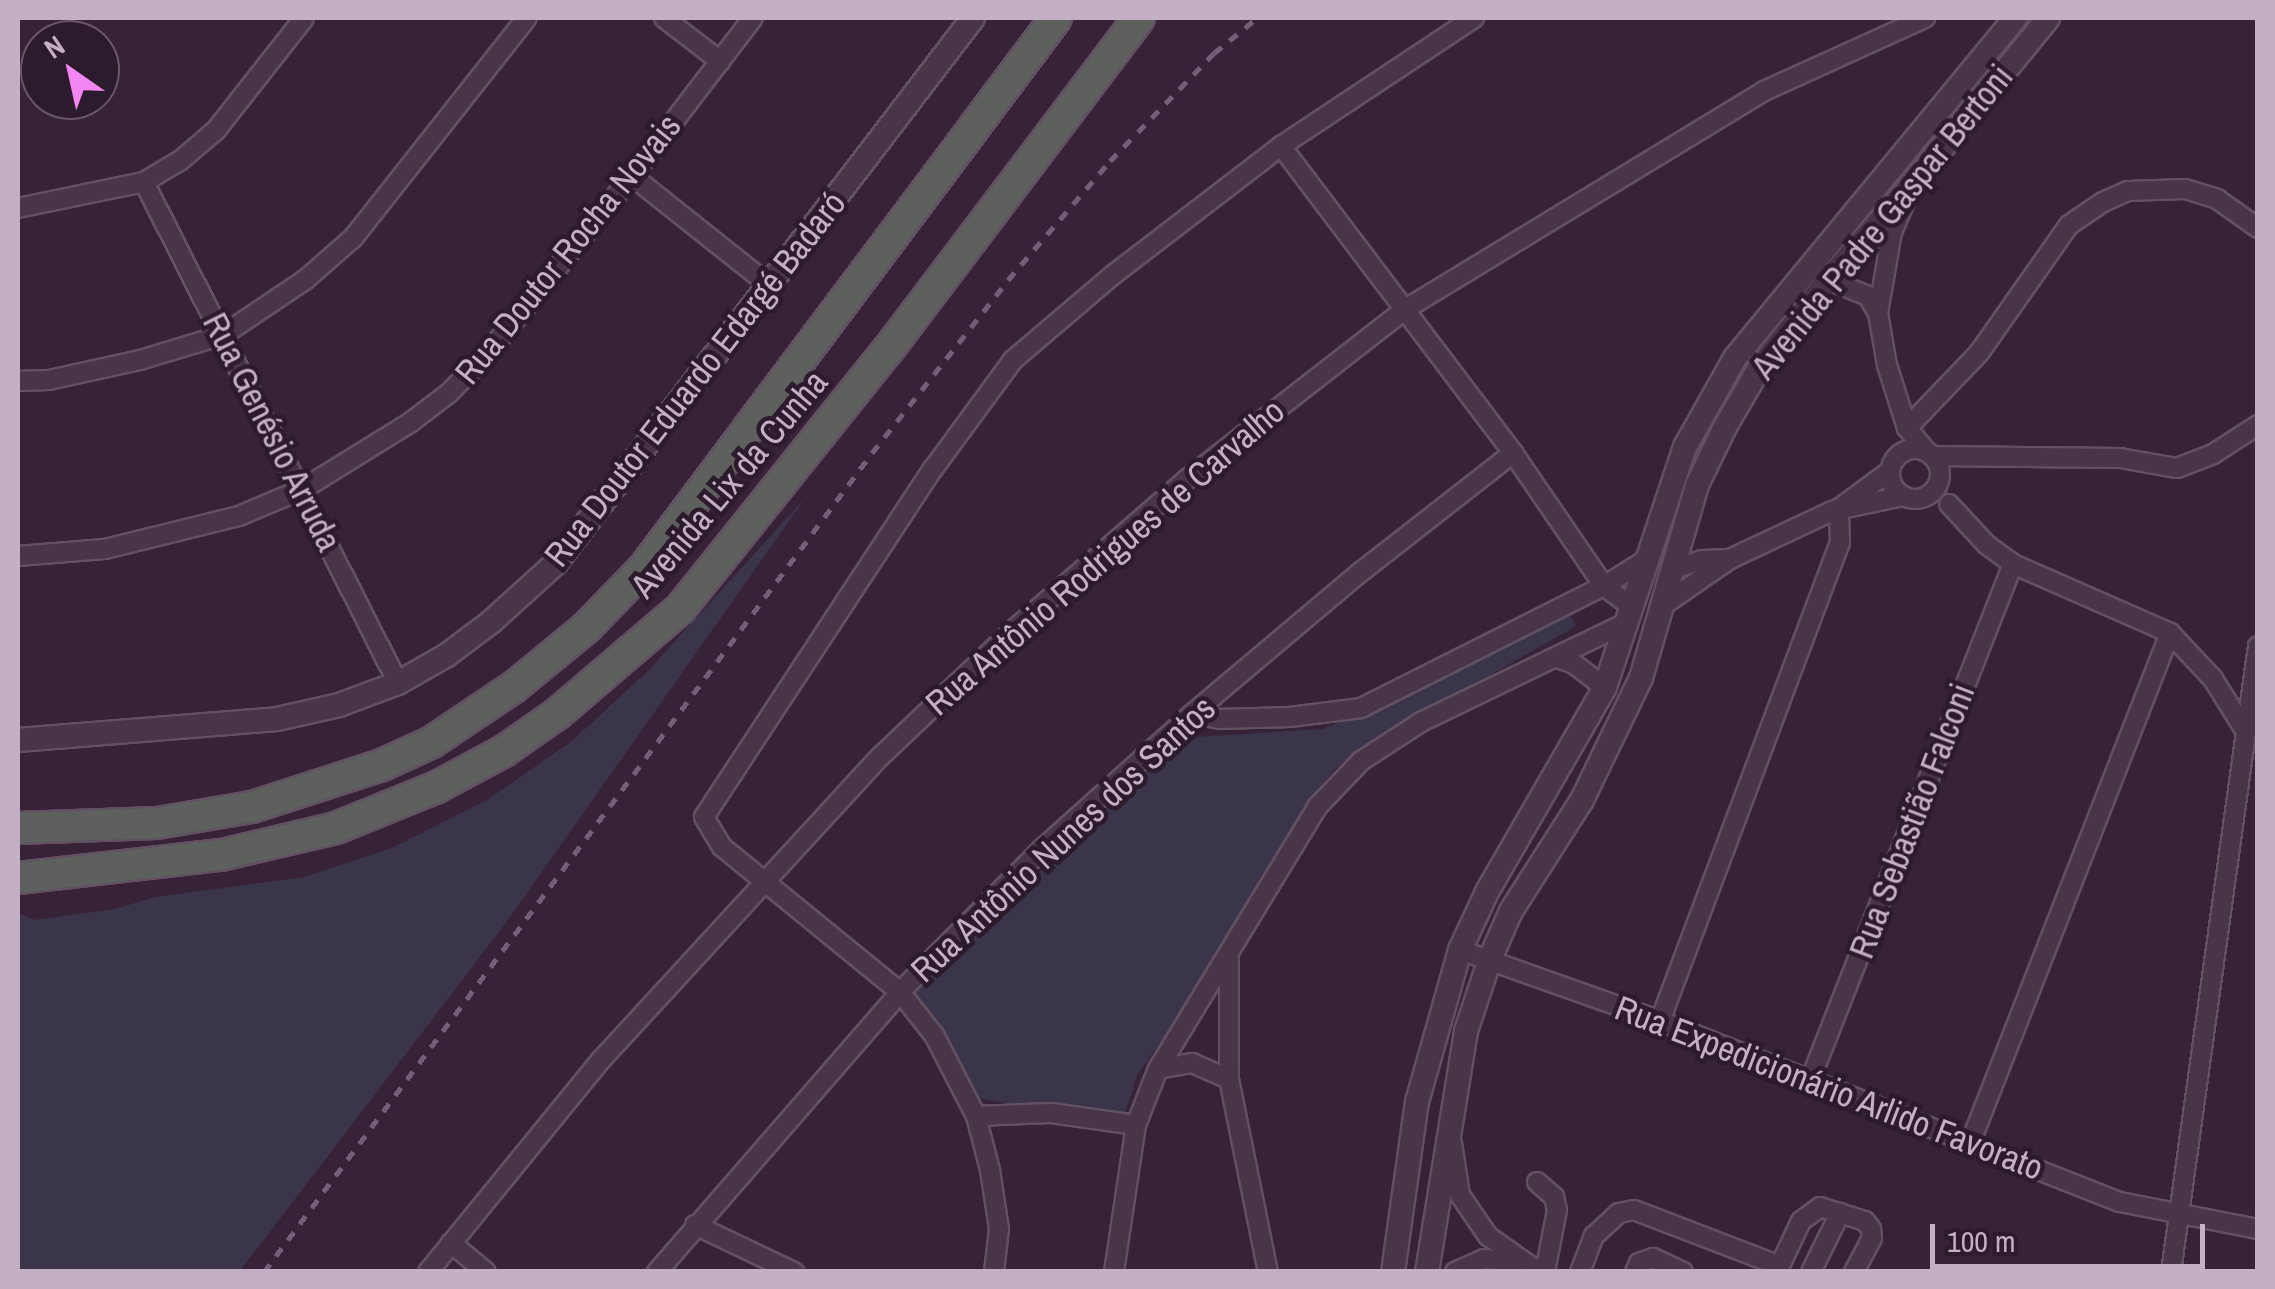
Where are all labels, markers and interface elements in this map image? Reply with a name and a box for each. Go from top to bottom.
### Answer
north arrow [20,20,120,120]
text: N [37,26,72,67]
street label: Avenida Padre Gaspar Bertoni [1742,56,2022,388]
street label: Rua Doutor Rocha Novais [446,106,690,392]
street label: Rua Doutor Eduardo Edargé Badaró [536,183,854,575]
street label: Rua Genésio Arruda [194,305,350,559]
street label: Avenida Lix da Cunha [622,362,836,606]
street label: Rua Antônio Rodrigues de Carvalho [917,389,1293,725]
street label: Rua Sebastião Falconi [1840,678,1984,964]
street label: Rua Antônio Nunes dos Santos [902,687,1224,991]
street label: Rua Expedicionário Arlido Favorato [1608,987,2050,1189]
scale bar [1935,1204,2210,1266]
text: 100 m [1947,1221,2015,1261]

